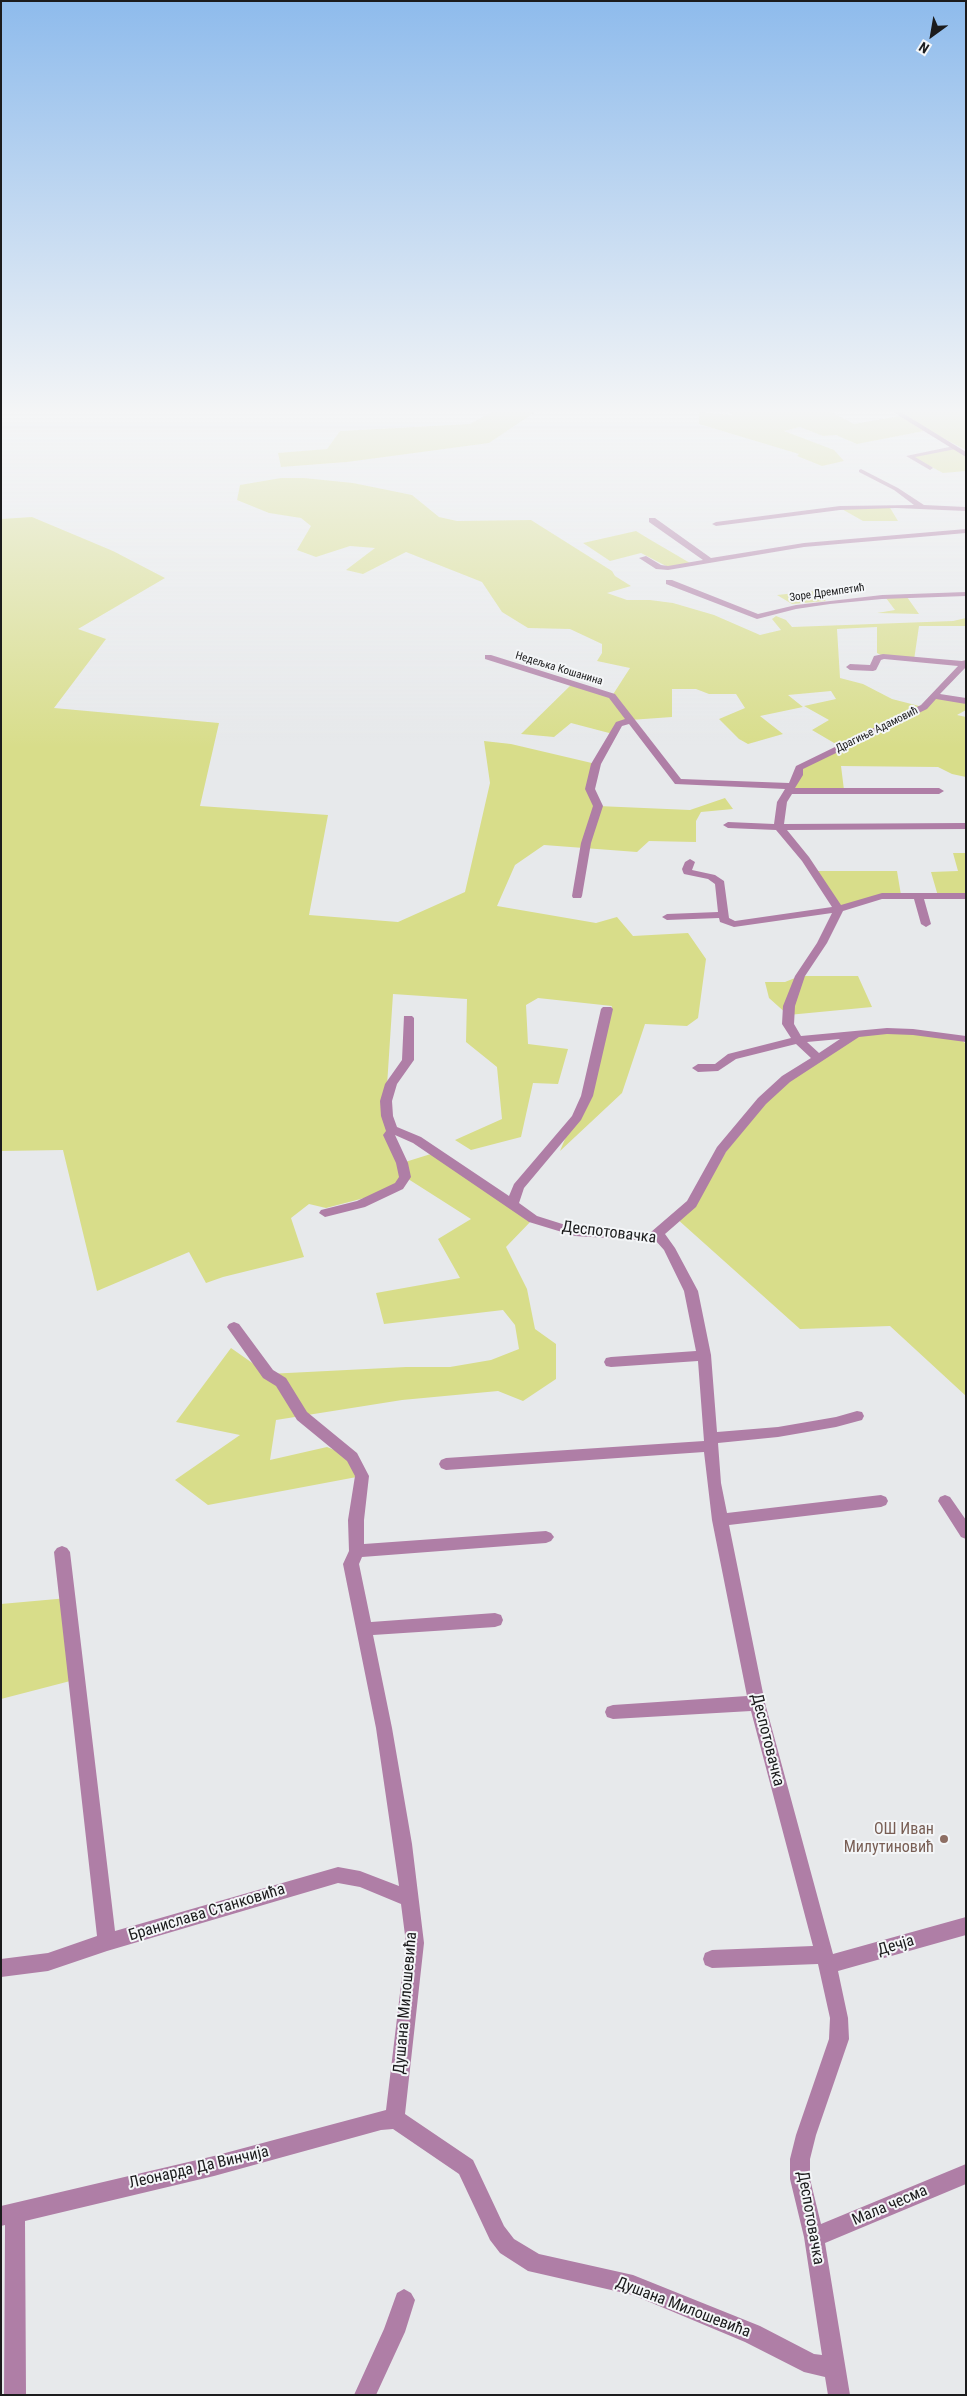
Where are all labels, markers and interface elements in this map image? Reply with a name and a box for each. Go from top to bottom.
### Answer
north arrow [907,10,957,60]
text: N [916,39,932,57]
street label: Зоре Дремпетић [789,581,865,605]
street label: Недељка Кошанина [514,649,604,689]
street label: Драгиње Адамовић [834,704,920,756]
street label: Деспотовачка [561,1218,657,1248]
street label: Деспотовачка [746,1692,788,1788]
place label: ОШ Иван Милутиновић [844,1820,934,1858]
marker: ОШ Иван Милутиновић [938,1833,950,1845]
street label: Бранислава Станковића [127,1880,287,1946]
street label: Душана Милошевића [390,1931,422,2075]
street label: Дечја [876,1932,916,1960]
street label: Леонарда Да Винчија [127,2143,271,2193]
street label: Деспотовачка [792,2170,828,2266]
street label: Мала чесма [850,2182,930,2230]
street label: Душана Милошевића [613,2273,753,2343]

